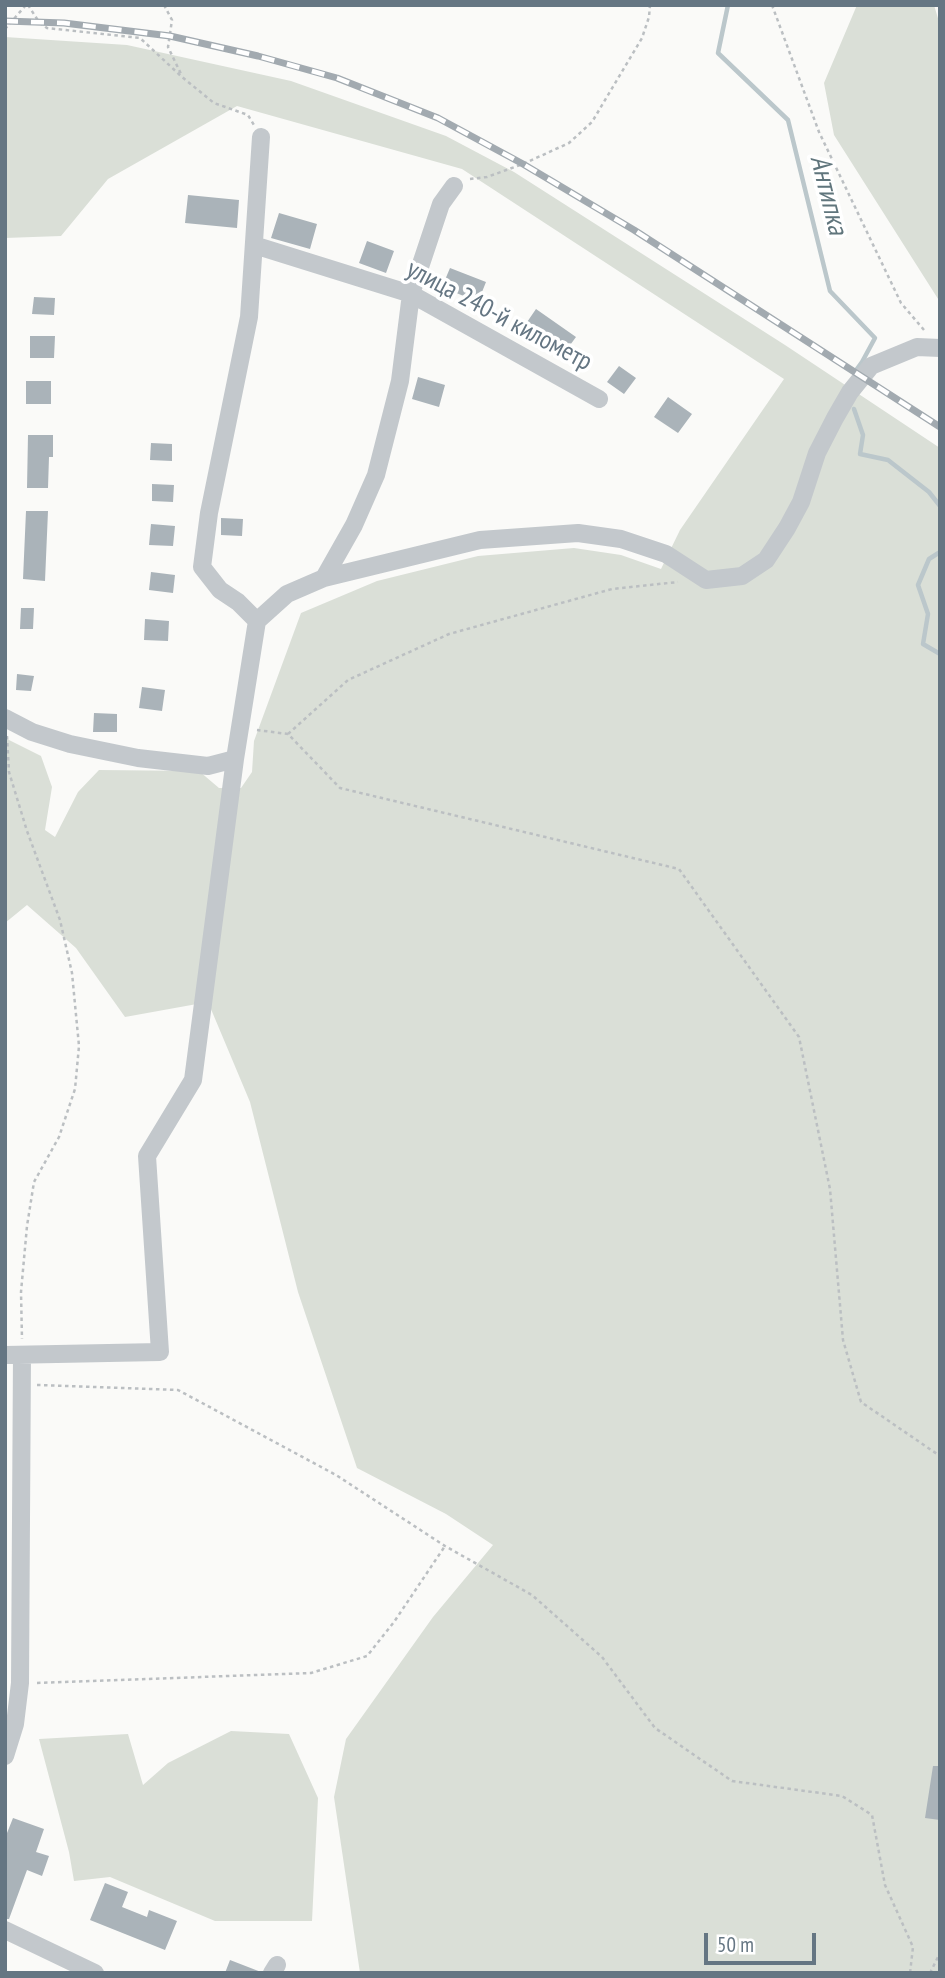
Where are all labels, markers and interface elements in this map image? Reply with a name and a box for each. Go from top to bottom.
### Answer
water label: Антипка [802,152,854,238]
street label: улица 240-й километр [401,254,597,378]
scale bar [707,1918,819,1962]
text: 50 m [717,1931,754,1958]

